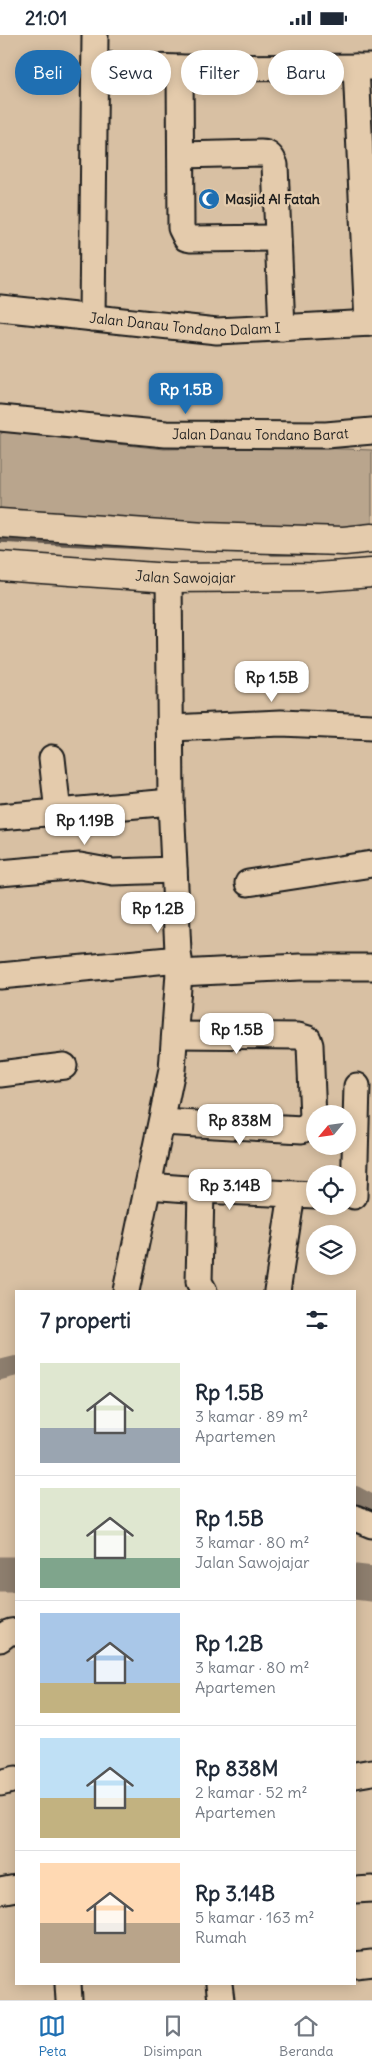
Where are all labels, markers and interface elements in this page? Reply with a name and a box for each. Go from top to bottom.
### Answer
text: 21:01 [25,6,67,30]
chip: Beli [15,50,81,95]
chip: Sewa [91,50,171,95]
chip: Filter [181,50,258,95]
chip: Baru [268,50,344,95]
mosque icon: Masjid Al Fatah [197,187,221,211]
place label: Masjid Al Fatah [225,190,320,208]
street label: Jalan Danau Tondano Dalam I [89,309,281,340]
pin: Rp 1.5B [140,373,232,415]
text: Rp 1.5B [160,379,212,399]
street label: Jalan Danau Tondano Barat [172,424,350,444]
street label: Jalan Sawojajar [135,567,236,587]
pin: Rp 1.5B [226,661,318,703]
text: Rp 1.5B [246,667,298,687]
pin: Rp 1.19B [33,803,137,846]
text: Rp 1.19B [56,810,114,830]
pin: Rp 1.2B [112,891,204,934]
text: Rp 1.2B [132,898,184,918]
pin: Rp 1.5B [191,1013,283,1055]
text: Rp 1.5B [211,1019,263,1039]
pin: Rp 838M [194,1103,286,1146]
north arrow [306,1105,356,1155]
map controls [306,1105,356,1275]
text: Rp 838M [208,1110,272,1130]
button: locate [306,1165,356,1215]
pin: Rp 3.14B [178,1169,282,1211]
text: Rp 3.14B [200,1175,260,1195]
button: layers [306,1225,356,1275]
icon: filters [303,1306,331,1334]
text: 7 properti [40,1307,131,1334]
text: Rp 1.5B [195,1379,264,1406]
icon: home [80,1383,140,1443]
text: 3 kamar · 89 m² [195,1406,308,1426]
text: Apartemen [195,1426,276,1446]
text: Rp 1.5B [195,1505,264,1532]
icon: home [80,1508,140,1568]
text: 3 kamar · 80 m² [195,1532,310,1552]
text: Jalan Sawojajar [195,1552,310,1572]
text: Rp 1.2B [195,1630,263,1657]
icon: home [80,1633,140,1693]
text: 3 kamar · 80 m² [195,1657,310,1677]
text: Apartemen [195,1677,276,1697]
text: Rp 838M [195,1755,279,1782]
icon: home [80,1758,140,1818]
text: 2 kamar · 52 m² [195,1782,307,1802]
text: Apartemen [195,1802,276,1822]
text: Rp 3.14B [195,1880,275,1907]
icon: home [80,1883,140,1943]
text: 5 kamar · 163 m² [195,1907,315,1927]
text: Rumah [195,1927,247,1947]
tab: Peta [38,2012,67,2060]
tab: Disimpan [143,2012,202,2060]
tab: Beranda [279,2012,334,2060]

